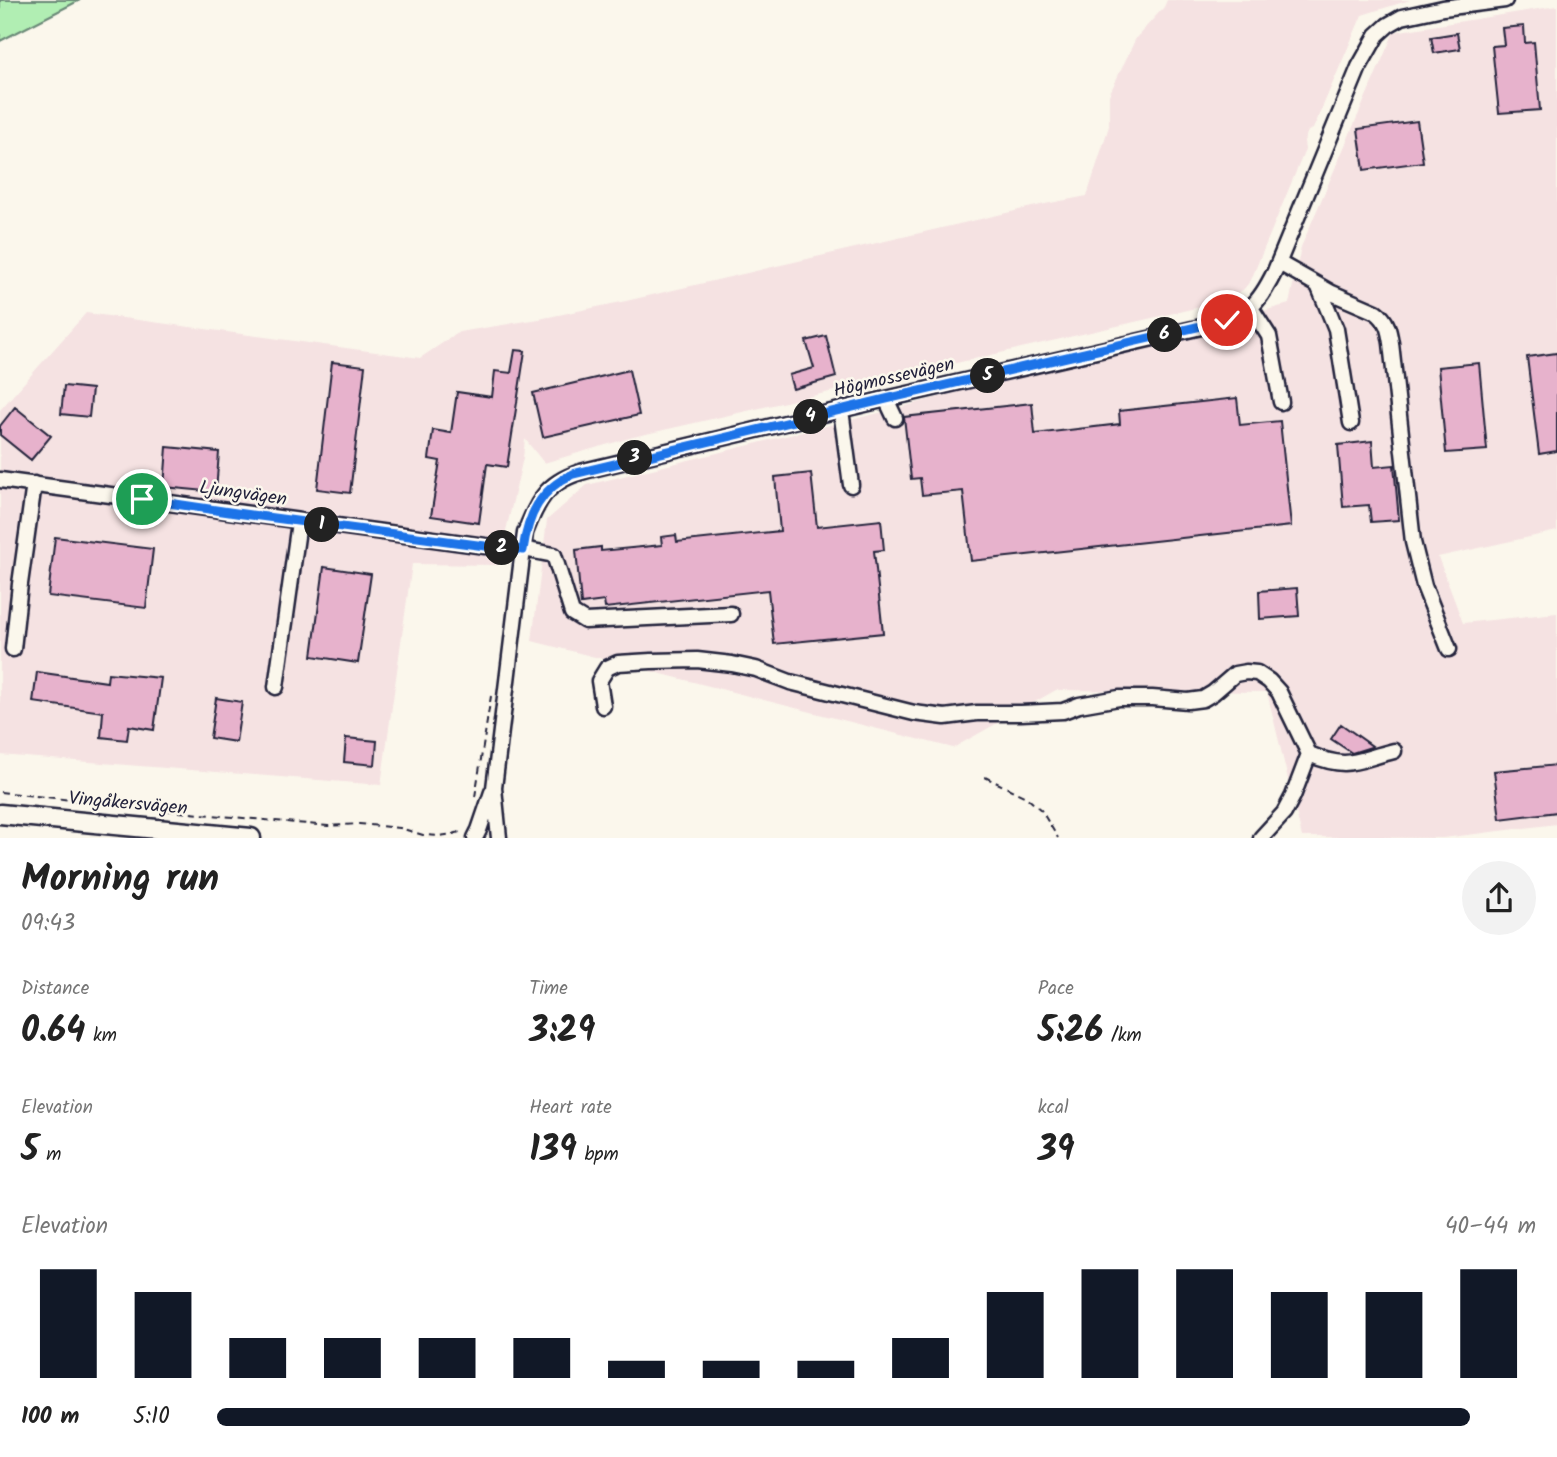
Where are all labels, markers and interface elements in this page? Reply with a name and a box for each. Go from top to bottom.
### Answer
pin [1197,290,1257,350]
icon: check [1208,301,1246,339]
pin: 6 [1148,318,1182,352]
text: 6 [1159,319,1170,349]
street label: Högmossevägen [830,349,958,407]
pin: 5 [970,358,1006,394]
text: 5 [983,360,992,390]
pin: 4 [794,400,828,434]
text: 4 [805,401,816,431]
pin: 3 [618,440,652,476]
text: 3 [629,442,640,472]
pin [112,469,172,529]
street label: Ljungvägen [197,473,289,515]
icon: arrive [123,480,161,518]
pin: 1 [304,508,340,542]
text: 1 [319,509,324,539]
pin: 2 [484,530,520,566]
text: 2 [496,532,507,562]
street label: Vingåkersvägen [67,784,189,824]
text: Morning run [21,850,219,910]
button: share [1462,861,1536,935]
text: 09:43 [21,906,75,942]
text: Distance [21,974,89,1004]
text: Time [529,974,568,1004]
text: Pace [1038,974,1074,1004]
text: 0.64 [21,1004,85,1060]
text: 3:29 [529,1004,595,1060]
text: 5:26 [1038,1004,1103,1060]
text: km [85,1021,117,1051]
text: /km [1103,1021,1142,1051]
text: Elevation [21,1093,93,1123]
text: Heart rate [529,1093,612,1123]
text: kcal [1038,1093,1069,1123]
text: 5 [21,1123,39,1179]
text: 139 [529,1123,577,1179]
text: 39 [1038,1123,1075,1179]
text: m [39,1140,61,1170]
text: bpm [577,1140,619,1170]
text: Elevation [21,1209,108,1245]
text: 40–44 m [1445,1209,1536,1245]
text: 100 m [21,1399,79,1435]
text: 5:10 [133,1399,170,1435]

